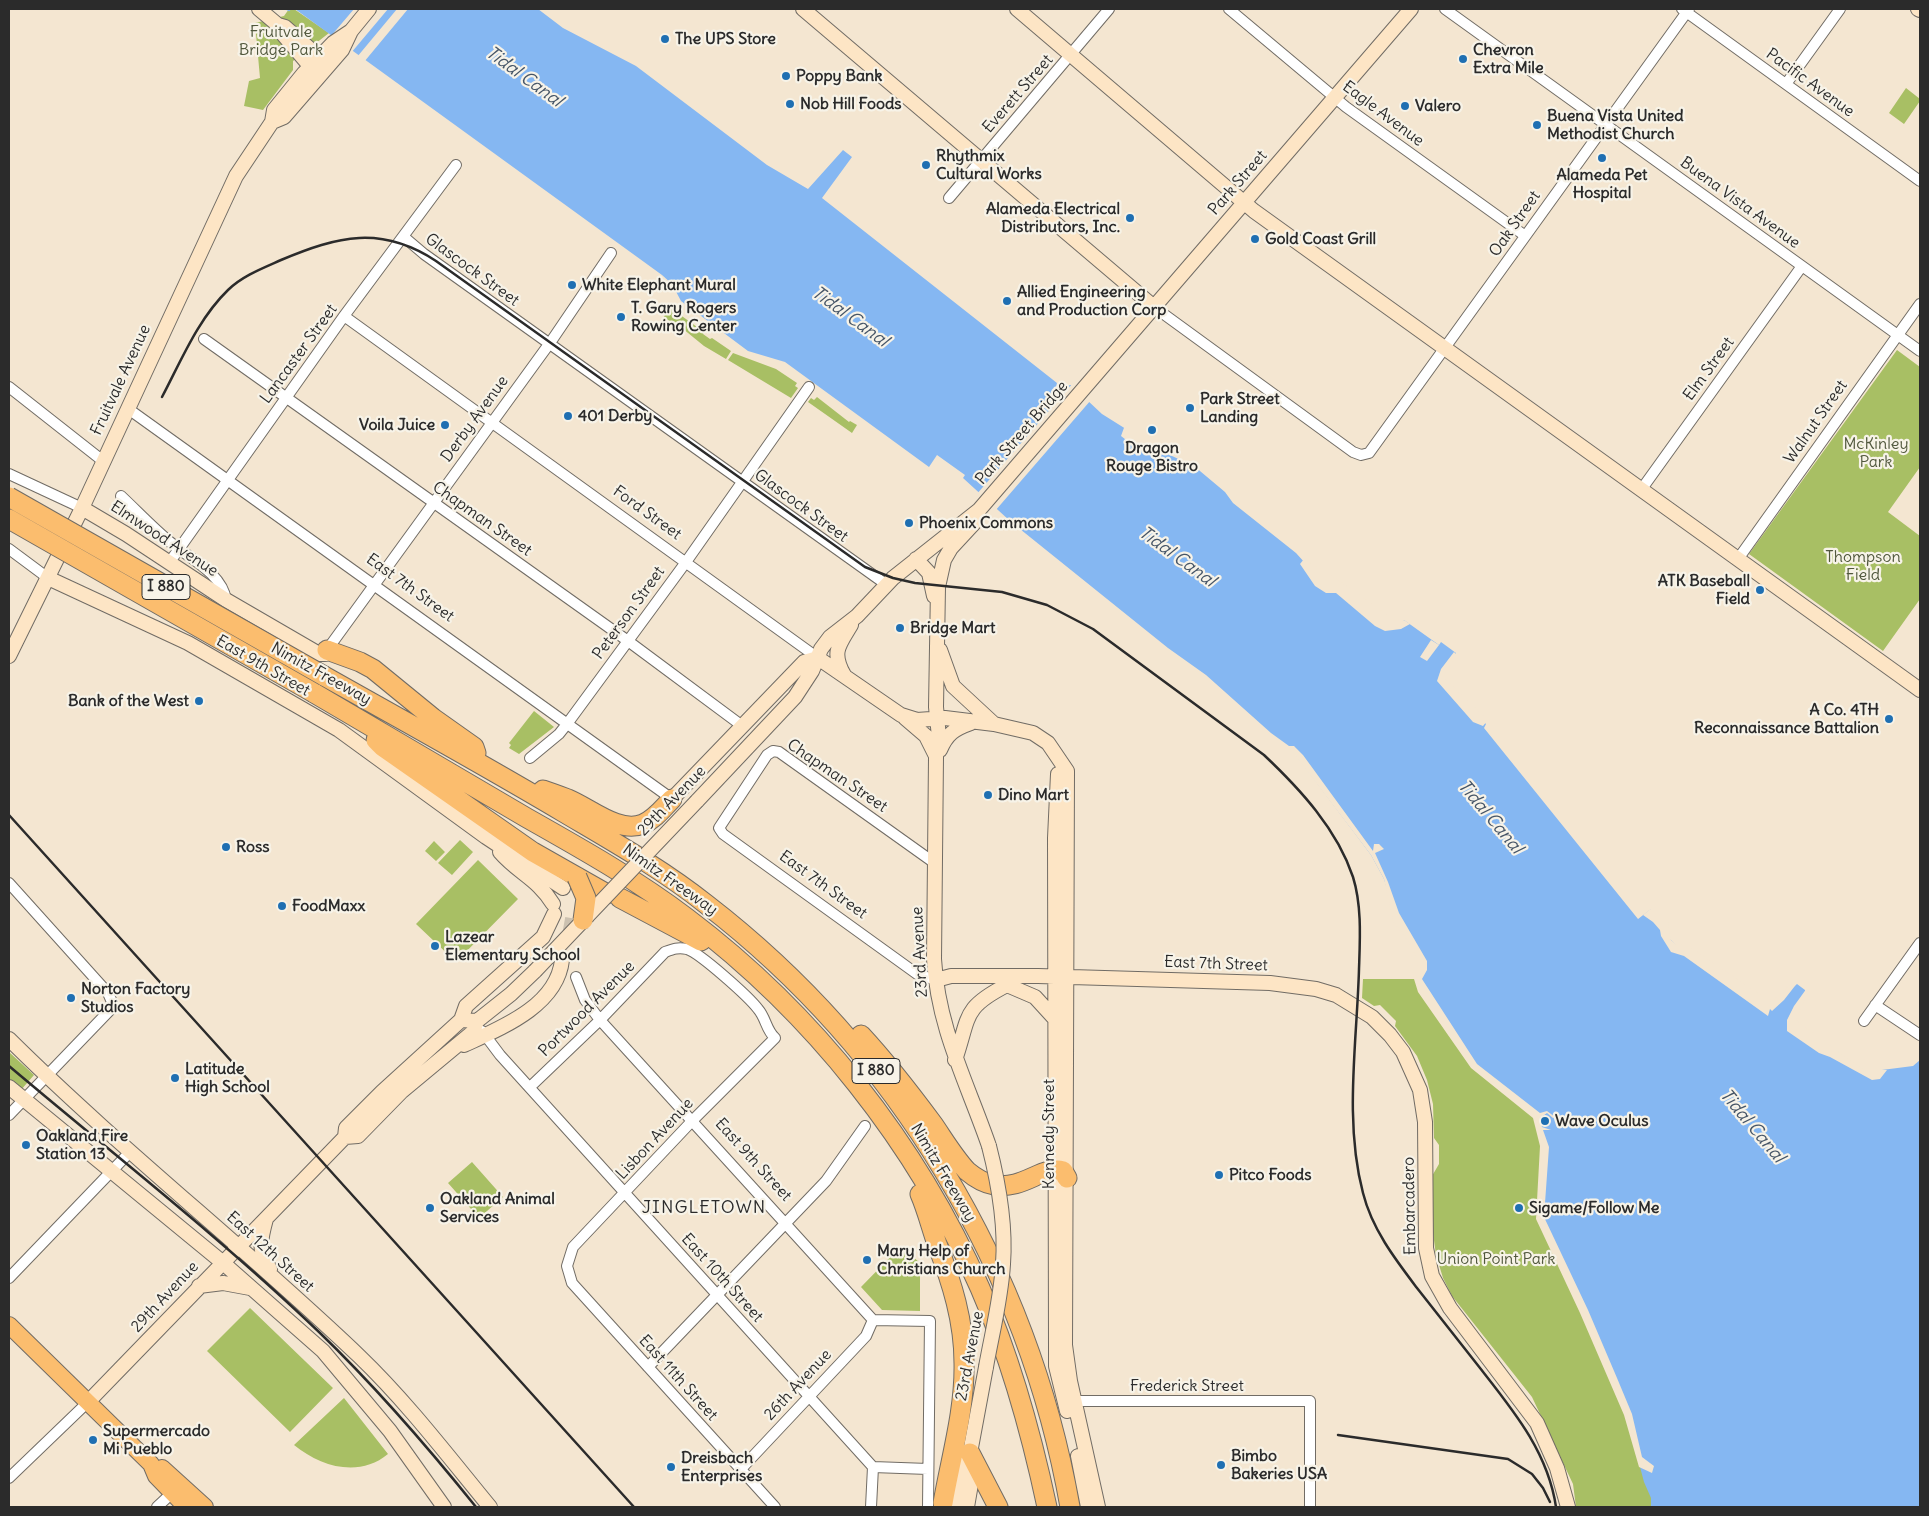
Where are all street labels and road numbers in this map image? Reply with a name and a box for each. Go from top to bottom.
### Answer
street label: Pacific Avenue [1762,45,1858,121]
street label: Everett Street [979,51,1057,137]
street label: Eagle Avenue [1339,77,1427,151]
street label: Park Street [1205,147,1271,219]
street label: Buena Vista Avenue [1676,153,1804,253]
street label: Oak Street [1485,187,1545,261]
street label: Glascock Street [421,230,523,310]
street label: Lancaster Street [256,301,342,407]
street label: Fruitvale Avenue [87,322,155,438]
street label: Elm Street [1680,334,1738,404]
street label: Derby Avenue [437,372,513,466]
street label: Park Street Bridge [972,377,1072,489]
street label: Walnut Street [1780,377,1852,467]
street label: Glascock Street [750,466,852,546]
street label: Chapman Street [429,478,535,560]
street label: Ford Street [609,482,685,544]
street label: Elmwood Avenue [107,497,221,581]
street label: East 7th Street [362,550,458,626]
street label: Peterson Street [589,563,669,663]
road number: I 880 [142,574,190,600]
street label: East 9th Street [213,631,313,701]
street label: Nimitz Freeway [268,639,374,709]
street label: Chapman Street [783,735,891,817]
street label: 29th Avenue [634,762,710,840]
street label: Nimitz Freeway [619,840,721,920]
street label: East 7th Street [775,847,871,923]
street label: 23rd Avenue [908,906,932,998]
street label: East 7th Street [1164,953,1268,975]
street label: Portwood Avenue [535,957,639,1061]
road number: I 880 [852,1058,900,1084]
street label: Kennedy Street [1039,1079,1059,1189]
street label: Lisbon Avenue [612,1094,698,1184]
street label: East 9th Street [711,1115,795,1205]
street label: Nimitz Freeway [906,1120,980,1226]
street label: Embarcadero [1400,1157,1420,1255]
street label: East 12th Street [222,1208,318,1296]
street label: East 10th Street [677,1230,767,1326]
street label: 29th Avenue [127,1258,203,1336]
street label: 23rd Avenue [952,1309,988,1403]
street label: East 11th Street [635,1331,721,1425]
street label: 26th Avenue [760,1346,836,1424]
street label: Frederick Street [1130,1376,1244,1396]

